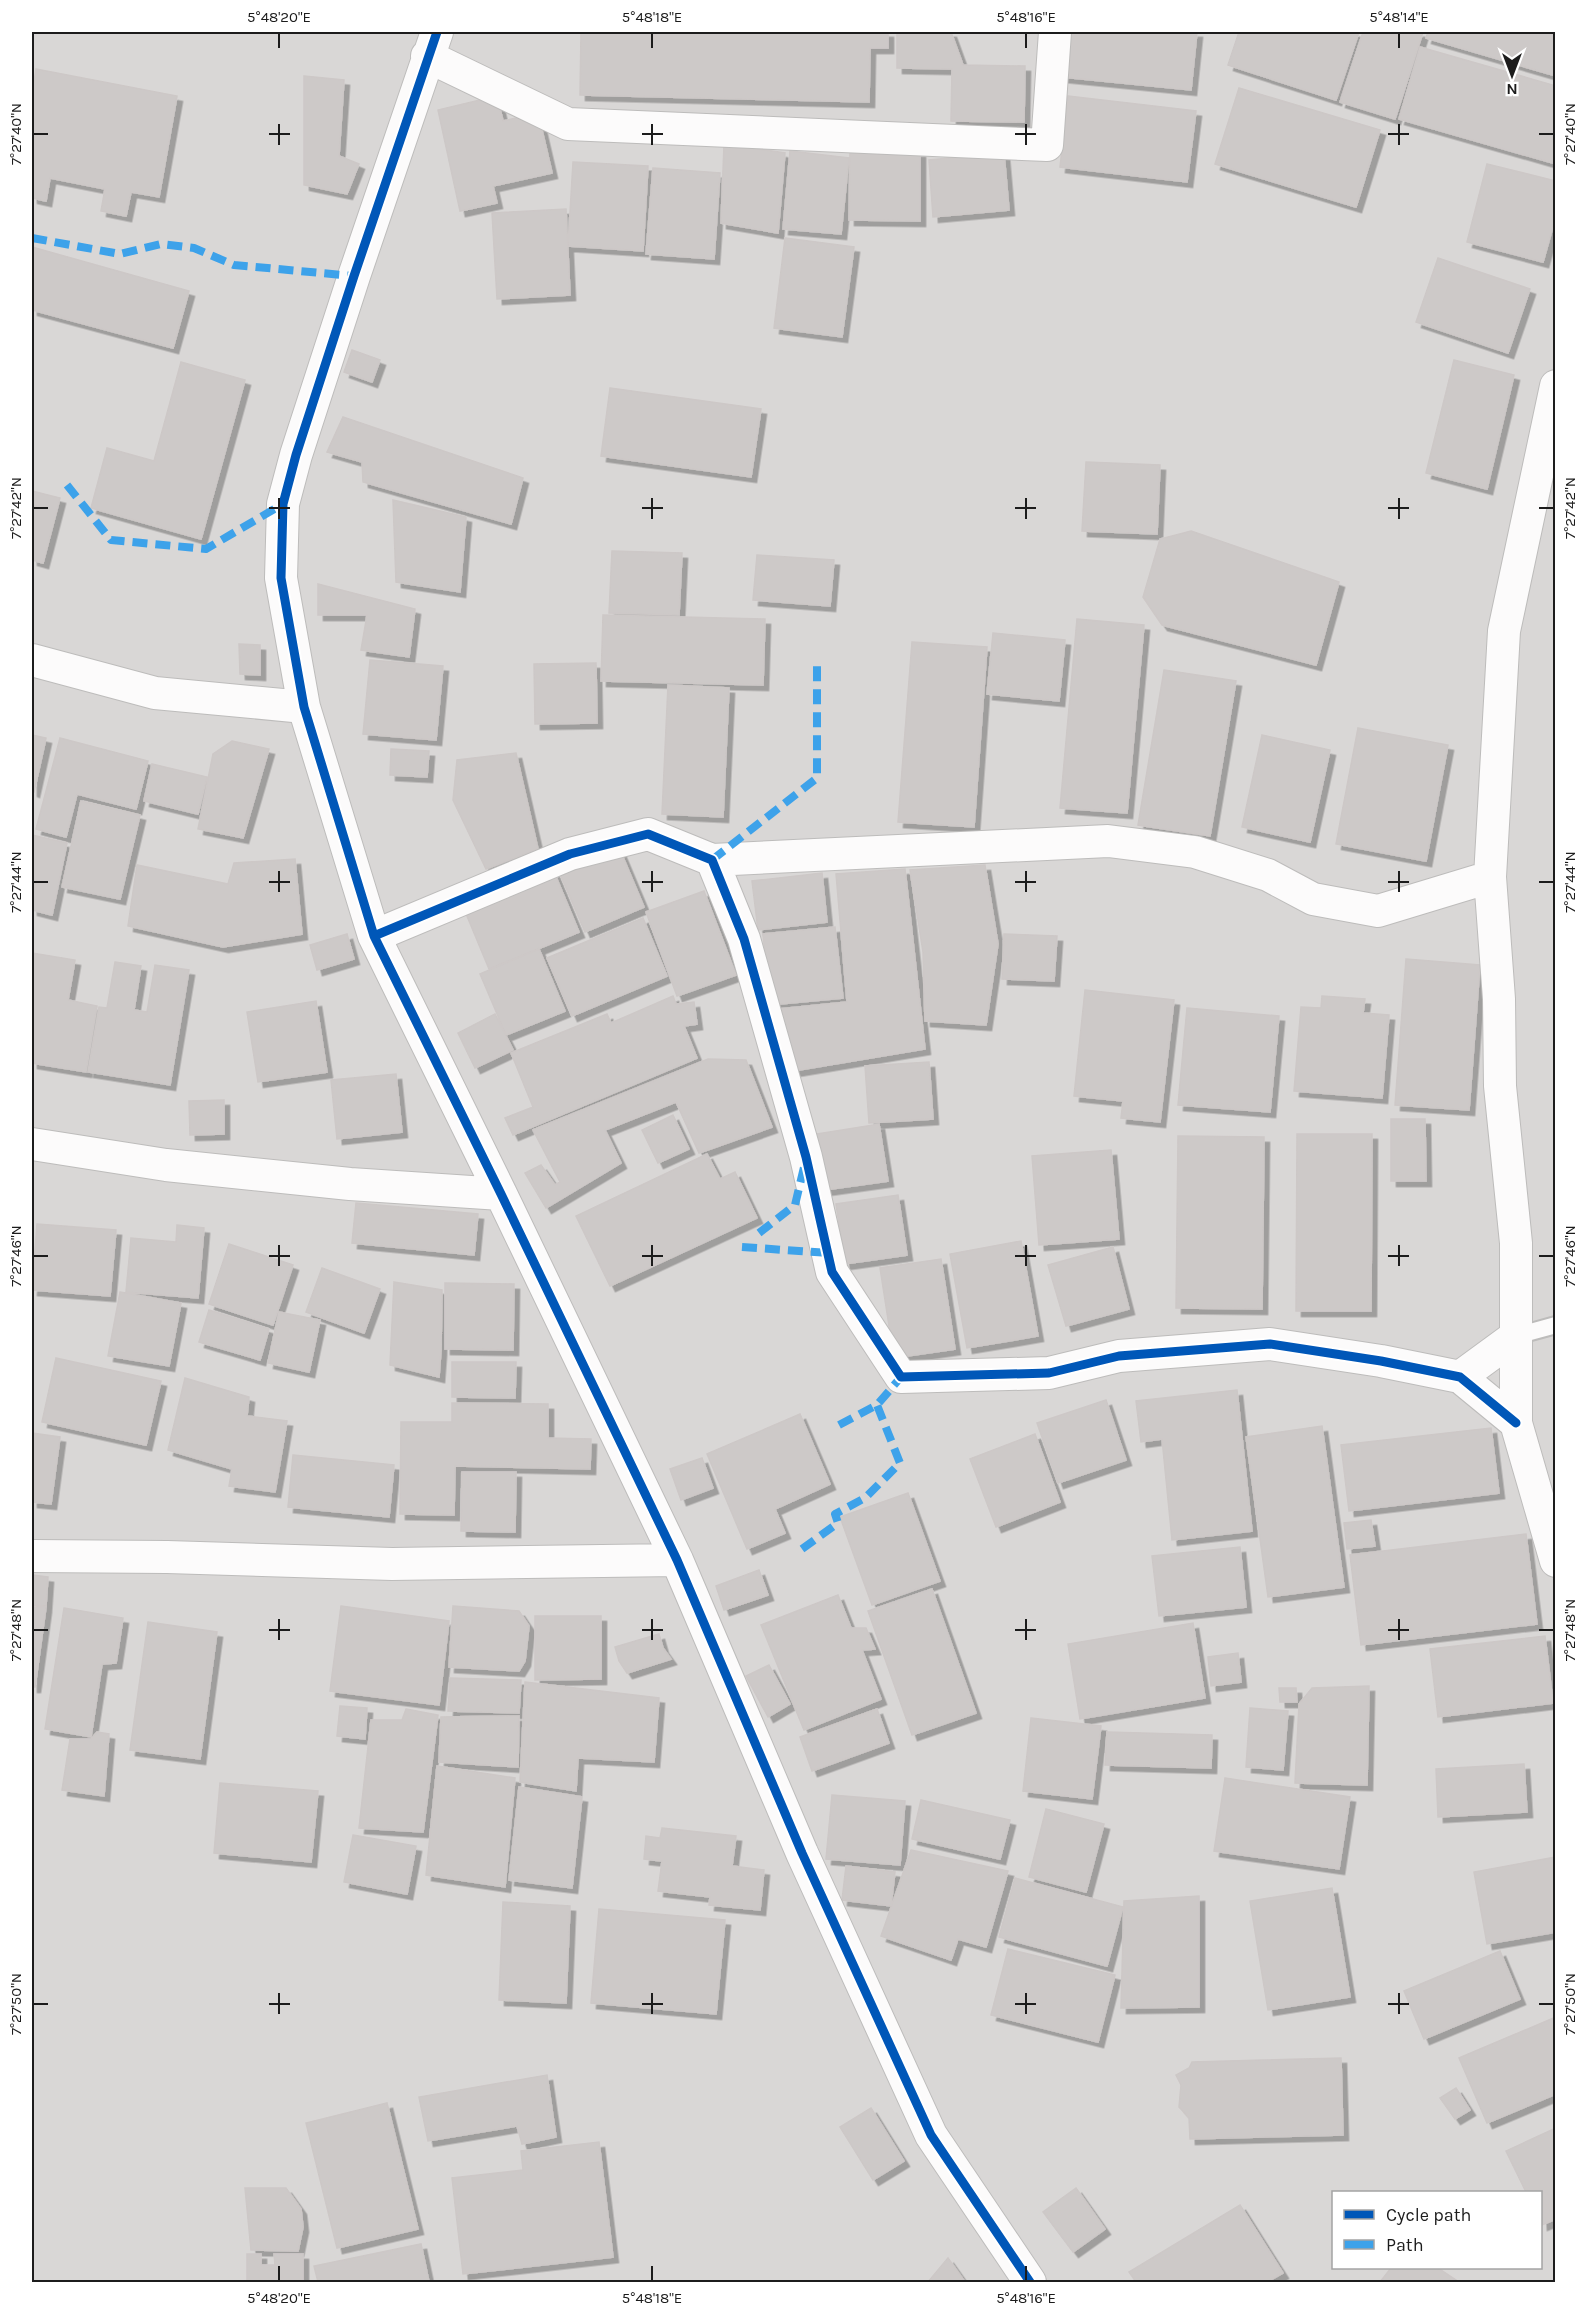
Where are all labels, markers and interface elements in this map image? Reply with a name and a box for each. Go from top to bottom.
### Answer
text: 5°48'20"E [247,8,311,26]
text: 5°48'18"E [622,8,682,26]
text: 5°48'16"E [996,8,1056,26]
text: 5°48'14"E [1369,8,1429,26]
north arrow [1482,45,1542,105]
text: N [1506,80,1518,99]
text: 7°27'40"N [7,103,25,165]
text: 7°27'40"N [1561,103,1579,165]
text: 7°27'42"N [7,477,25,539]
text: 7°27'42"N [1561,477,1579,539]
text: 7°27'44"N [7,851,25,913]
text: 7°27'44"N [1561,851,1579,913]
text: 7°27'46"N [7,1225,25,1287]
text: 7°27'46"N [1561,1225,1579,1287]
text: 7°27'48"N [7,1599,25,1661]
text: 7°27'48"N [1561,1599,1579,1661]
text: 7°27'50"N [7,1973,25,2035]
text: 7°27'50"N [1561,1973,1579,2035]
legend [1332,2191,1542,2269]
text: Cycle path [1386,2204,1471,2226]
text: Path [1386,2234,1424,2256]
text: 5°48'20"E [247,2289,311,2307]
text: 5°48'18"E [622,2289,682,2307]
text: 5°48'16"E [996,2289,1056,2307]

